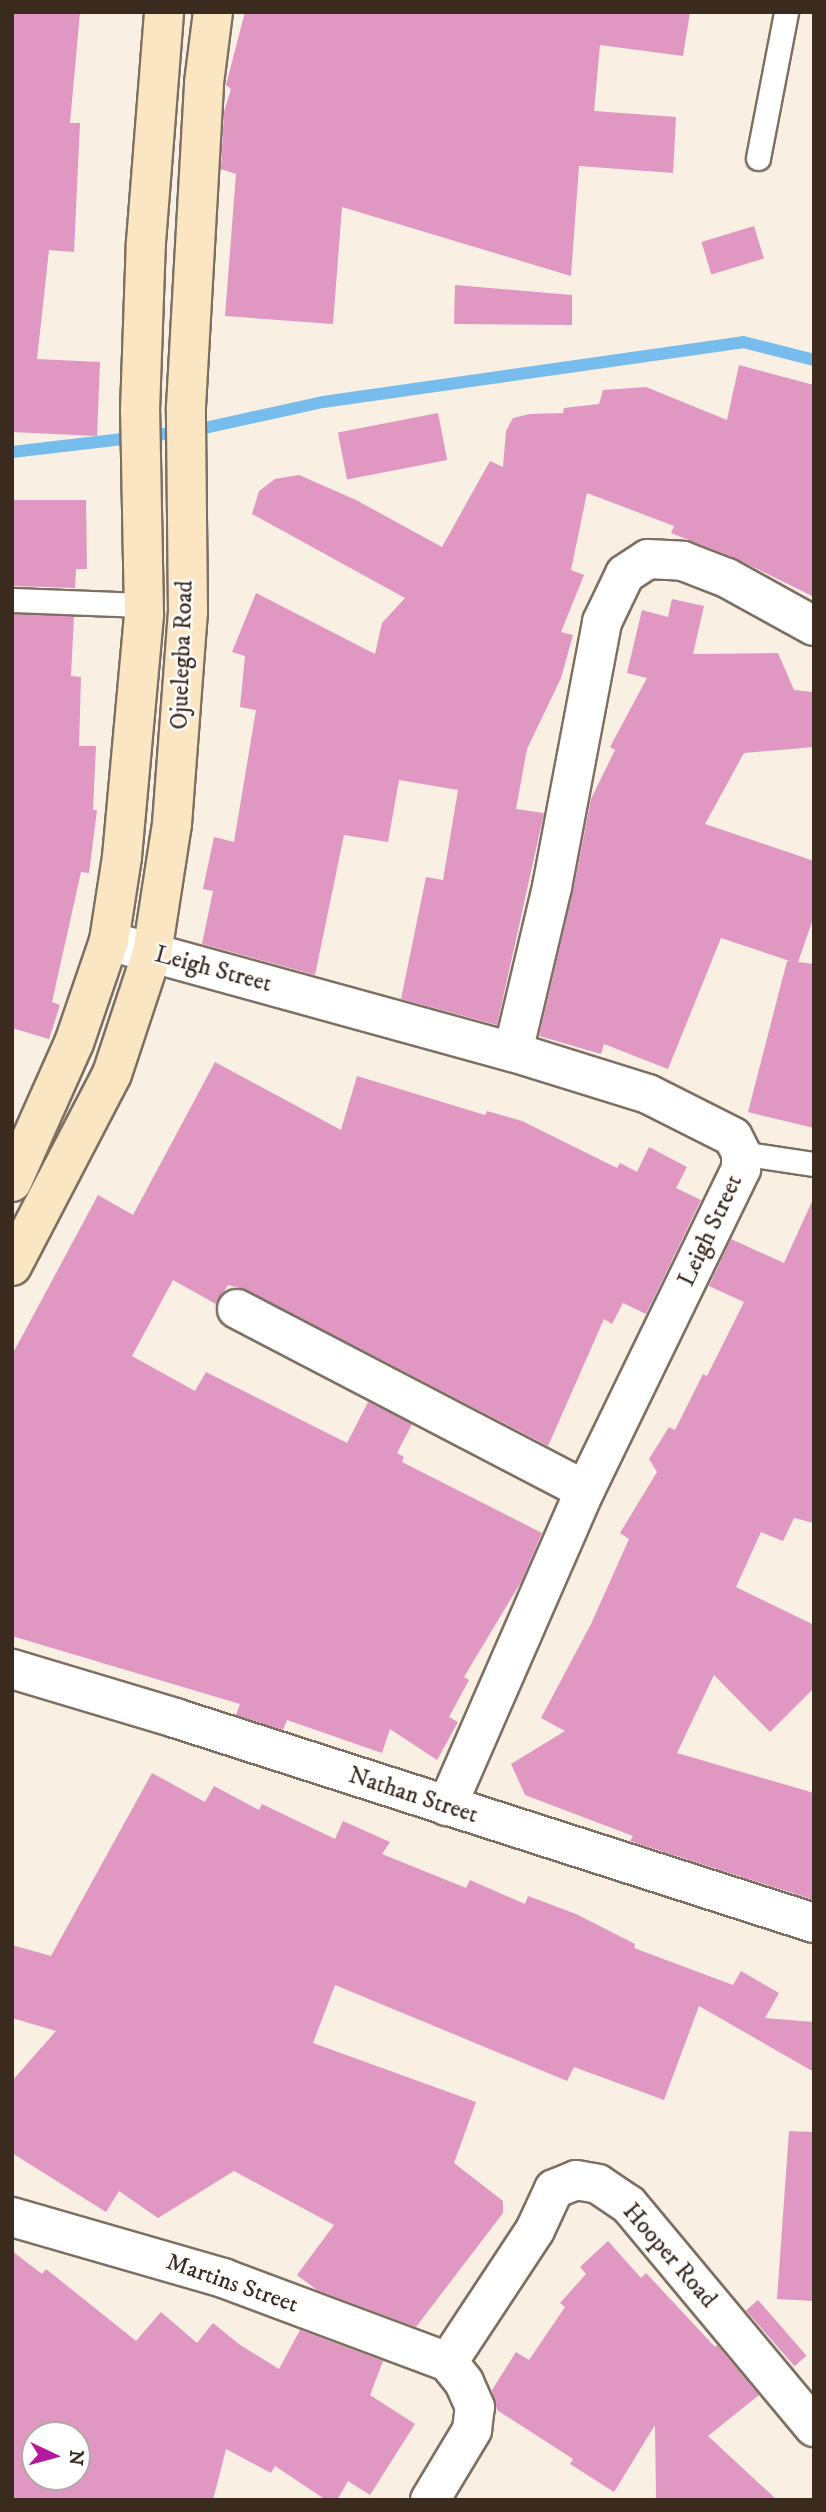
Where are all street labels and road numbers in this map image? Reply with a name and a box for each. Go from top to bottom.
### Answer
street label: Ojuelegba Road [166,580,200,730]
street label: Leigh Street [152,941,274,999]
street label: Leigh Street [673,1171,749,1291]
street label: Nathan Street [345,1762,481,1830]
street label: Hooper Road [616,2198,722,2314]
street label: Martins Street [162,2248,302,2320]

